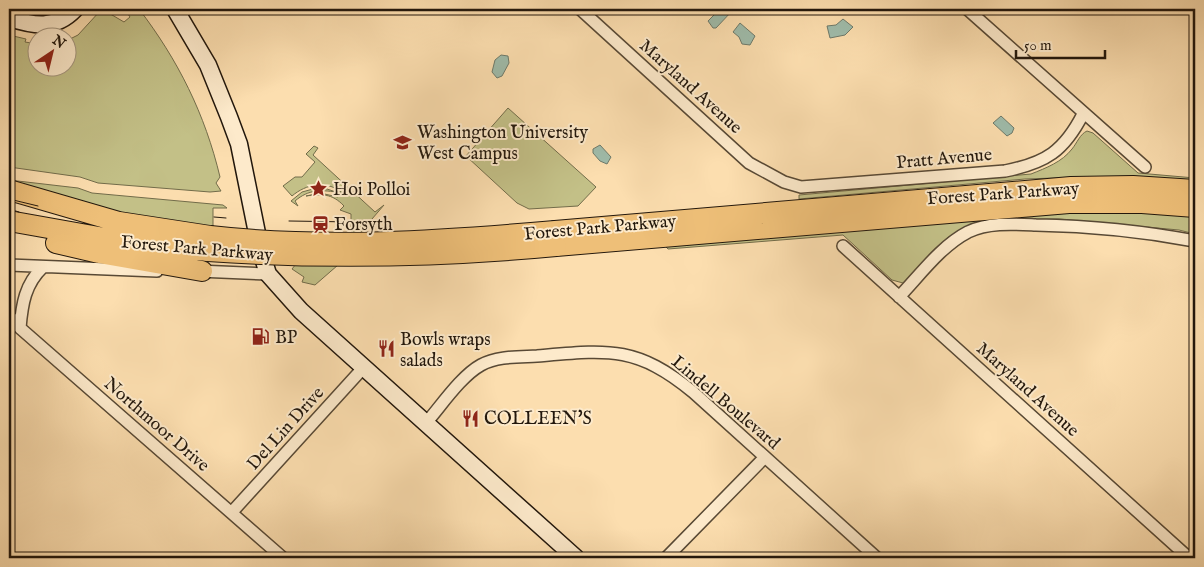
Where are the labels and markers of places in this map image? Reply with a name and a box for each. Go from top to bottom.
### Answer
place label: Washington University West Campus [417,122,588,166]
school or university icon: Washington University West Campus [393,132,413,152]
place icon: Hoi Polloi [309,179,329,199]
place label: Hoi Polloi [333,179,411,202]
station icon: Forsyth [310,214,330,234]
place label: Forsyth [334,214,393,237]
fuel station icon: BP [251,327,271,347]
place label: BP [275,327,297,350]
place label: Bowls wraps salads [400,329,491,373]
restaurant icon: Bowls wraps salads [376,339,396,359]
restaurant icon: COLLEEN'S [460,408,480,428]
place label: COLLEEN'S [484,408,592,431]

